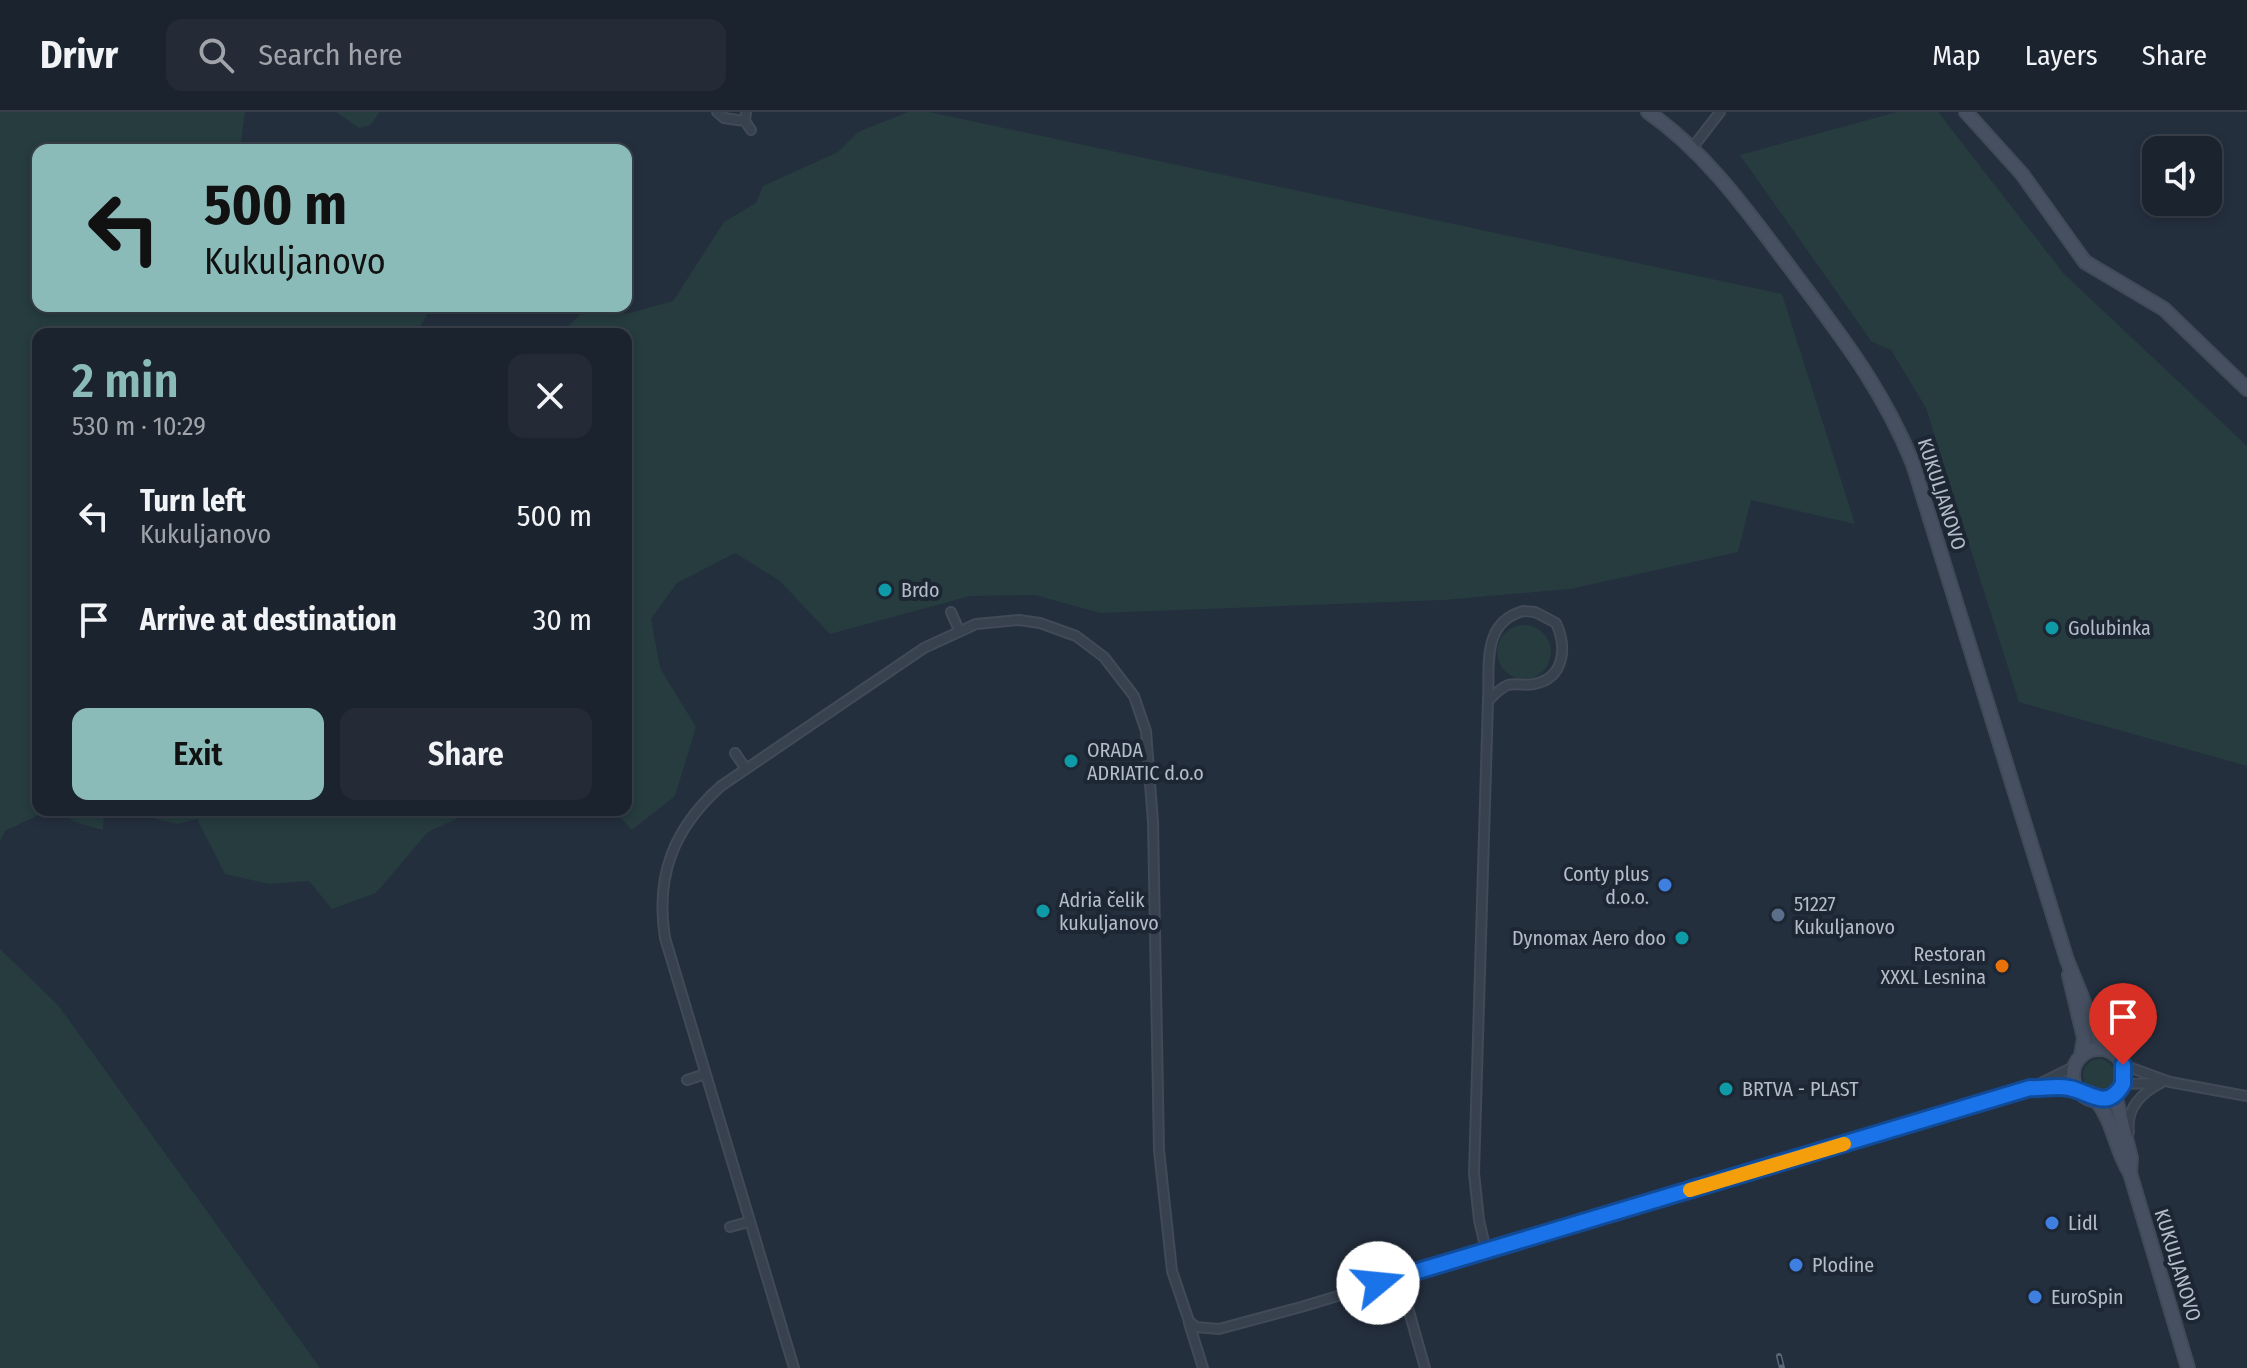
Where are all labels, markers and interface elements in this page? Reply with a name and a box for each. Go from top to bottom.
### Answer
search box [166,19,726,91]
text: Drivr [40,32,118,78]
icon: search [194,33,238,77]
text: Search here [258,37,403,73]
text: Map [1932,39,1981,72]
text: Layers [2025,39,2098,72]
text: Share [2142,39,2207,72]
map controls [2142,136,2222,216]
button: sound [2142,136,2222,216]
text: 500 m [204,172,347,239]
icon: left [72,176,176,280]
text: Kukuljanovo [204,240,386,284]
text: 2 min [72,352,179,410]
button: close [508,354,592,438]
text: 530 m · 10:29 [72,411,206,442]
street label: KUKULJANOVO [1913,435,1971,553]
text: Turn left [140,483,246,519]
icon: left [72,494,116,538]
text: 500 m [517,498,592,534]
text: Kukuljanovo [140,519,271,550]
place label: Brdo [901,578,940,602]
marker: Brdo [876,581,894,599]
icon: arrive [72,598,116,642]
text: Arrive at destination [140,602,397,638]
text: 30 m [533,602,592,638]
place label: Golubinka [2068,616,2151,640]
marker: Golubinka [2043,619,2061,637]
button: Exit [72,708,324,800]
button: Share [340,708,592,800]
place label: ORADA ADRIATIC d.o.o [1087,738,1204,785]
marker: ORADA ADRIATIC d.o.o [1062,752,1080,770]
place label: Conty plus d.o.o. [1563,862,1649,909]
marker: Conty plus d.o.o. [1656,876,1674,894]
place label: Adria čelik kukuljanovo [1059,888,1159,935]
place label: 51227 Kukuljanovo [1794,892,1895,939]
marker: Adria čelik kukuljanovo [1034,902,1052,920]
marker: 51227 Kukuljanovo [1769,906,1787,924]
place label: Dynomax Aero doo [1512,926,1666,950]
marker: Dynomax Aero doo [1673,929,1691,947]
place label: Restoran XXXL Lesnina [1880,942,1986,989]
marker: Restoran XXXL Lesnina [1993,957,2011,975]
pin [2089,983,2157,1065]
icon: arrive [2101,995,2145,1039]
place label: BRTVA - PLAST [1742,1077,1859,1101]
marker: BRTVA - PLAST [1717,1080,1735,1098]
street label: KUKULJANOVO [2150,1206,2206,1324]
place label: Lidl [2068,1211,2098,1235]
marker: Lidl [2043,1214,2061,1232]
position arrow [1336,1241,1420,1325]
place label: Plodine [1812,1253,1874,1277]
marker: Plodine [1787,1256,1805,1274]
place label: EuroSpin [2051,1285,2124,1309]
marker: EuroSpin [2026,1288,2044,1306]

